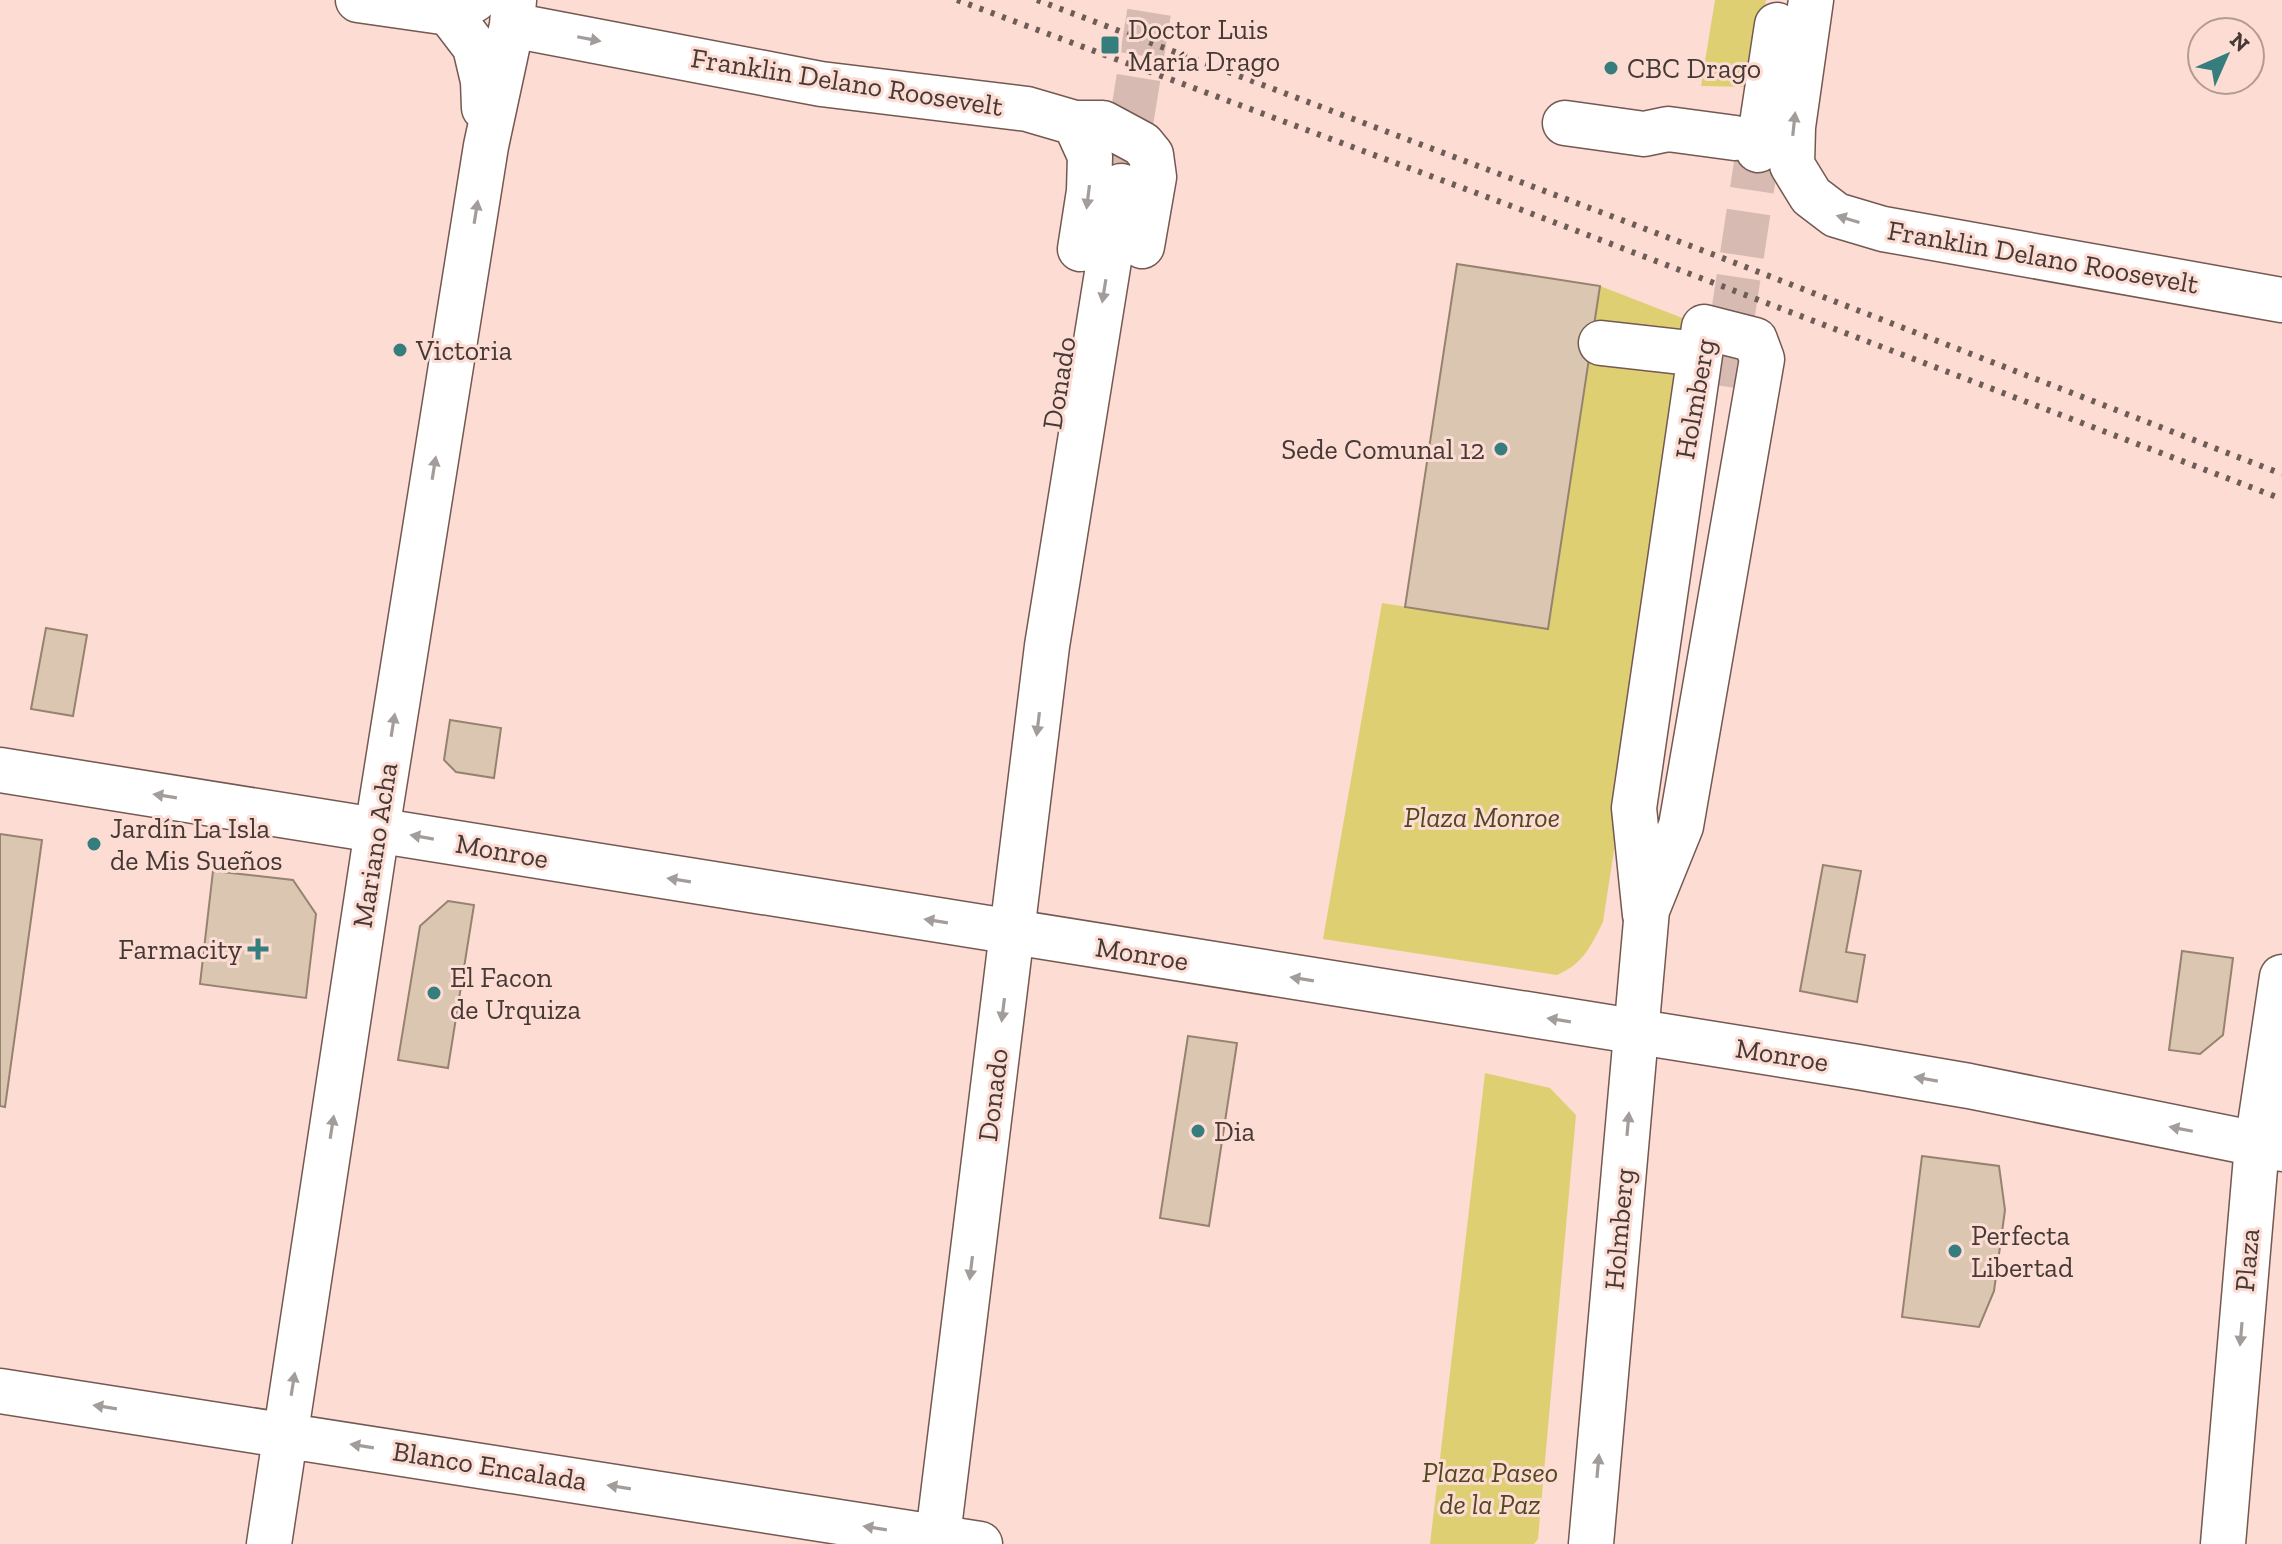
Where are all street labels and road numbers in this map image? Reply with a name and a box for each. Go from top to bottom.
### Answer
street label: Franklin Delano Roosevelt [689,41,1006,123]
street label: Franklin Delano Roosevelt [1885,213,2202,301]
street label: Donado [1035,334,1083,432]
street label: Holmberg [1668,336,1722,462]
street label: Mariano Acha [346,760,404,930]
street label: Monroe [453,827,551,875]
street label: Monroe [1093,930,1191,978]
street label: Monroe [1733,1031,1831,1079]
street label: Donado [971,1047,1015,1143]
street label: Holmberg [1597,1167,1641,1291]
street label: Plaza [2228,1226,2266,1293]
street label: Blanco Encalada [390,1434,590,1498]

